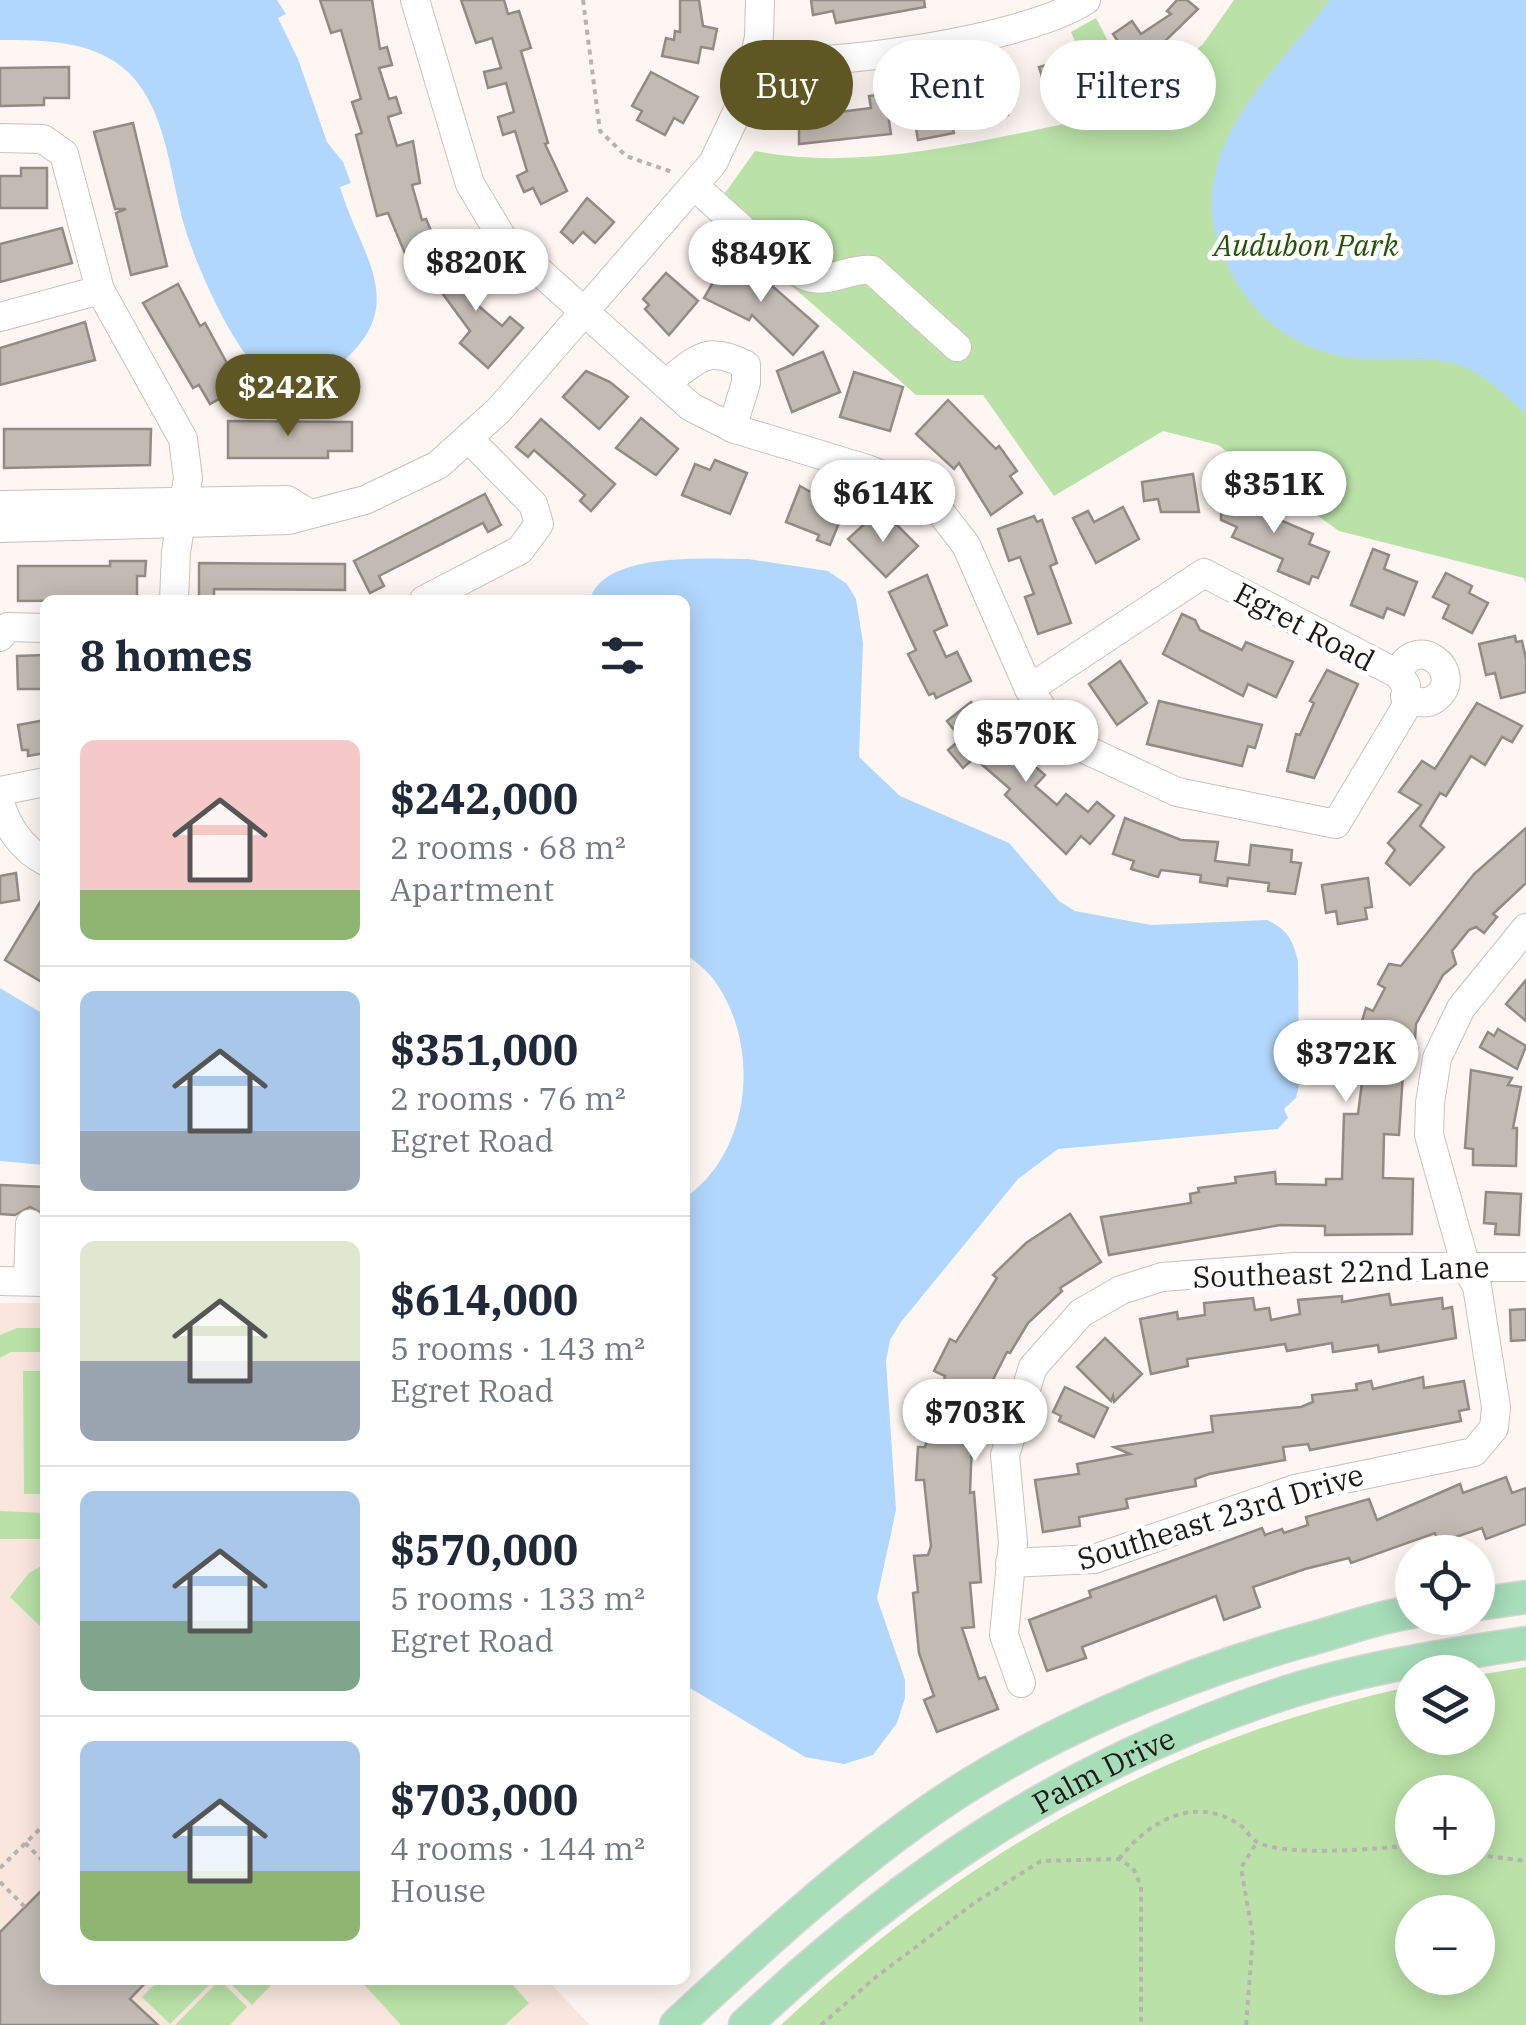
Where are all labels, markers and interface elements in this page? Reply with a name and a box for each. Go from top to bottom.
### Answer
chip: Buy [720,40,853,130]
chip: Rent [873,40,1020,130]
chip: Filters [1040,40,1216,130]
pin: $849K [691,220,831,305]
park label: Audubon Park [1211,225,1399,264]
pin: $820K [406,229,546,314]
text: $849K [710,231,812,273]
text: $820K [425,240,527,282]
pin: $242K [218,354,358,439]
text: $242K [237,365,339,407]
pin: $351K [1204,451,1344,536]
pin: $614K [813,460,953,545]
text: $351K [1223,462,1325,504]
text: $614K [832,471,934,513]
street label: Egret Road [1228,573,1382,679]
text: 8 homes [80,628,253,683]
icon: filters [595,628,650,683]
pin: $570K [956,700,1096,785]
text: $570K [975,711,1077,753]
text: $242,000 [390,771,578,826]
icon: home [160,780,280,900]
text: 2 rooms · 68 m² [390,826,626,868]
text: Apartment [390,868,554,910]
pin: $372K [1276,1020,1416,1105]
text: $351,000 [390,1022,578,1077]
icon: home [160,1031,280,1151]
text: $372K [1295,1031,1397,1073]
text: 2 rooms · 76 m² [390,1077,626,1119]
text: Egret Road [390,1119,554,1161]
street label: Southeast 22nd Lane [1192,1246,1490,1296]
text: $614,000 [390,1272,578,1327]
icon: home [160,1281,280,1401]
text: 5 rooms · 143 m² [390,1327,645,1369]
text: Egret Road [390,1369,554,1411]
pin: $703K [905,1379,1045,1464]
text: $703K [924,1390,1026,1432]
street label: Southeast 23rd Drive [1072,1454,1368,1578]
text: $570,000 [390,1522,578,1577]
icon: home [160,1531,280,1651]
map controls [1395,1535,1495,1995]
button: locate [1395,1535,1495,1635]
text: 5 rooms · 133 m² [390,1577,645,1619]
text: Egret Road [390,1619,554,1661]
button: layers [1395,1655,1495,1755]
street label: Palm Drive [1025,1717,1181,1822]
text: $703,000 [390,1772,578,1827]
button: + [1395,1775,1495,1875]
icon: home [160,1781,280,1901]
text: 4 rooms · 144 m² [390,1827,645,1869]
text: House [390,1869,486,1911]
button: − [1395,1895,1495,1995]

